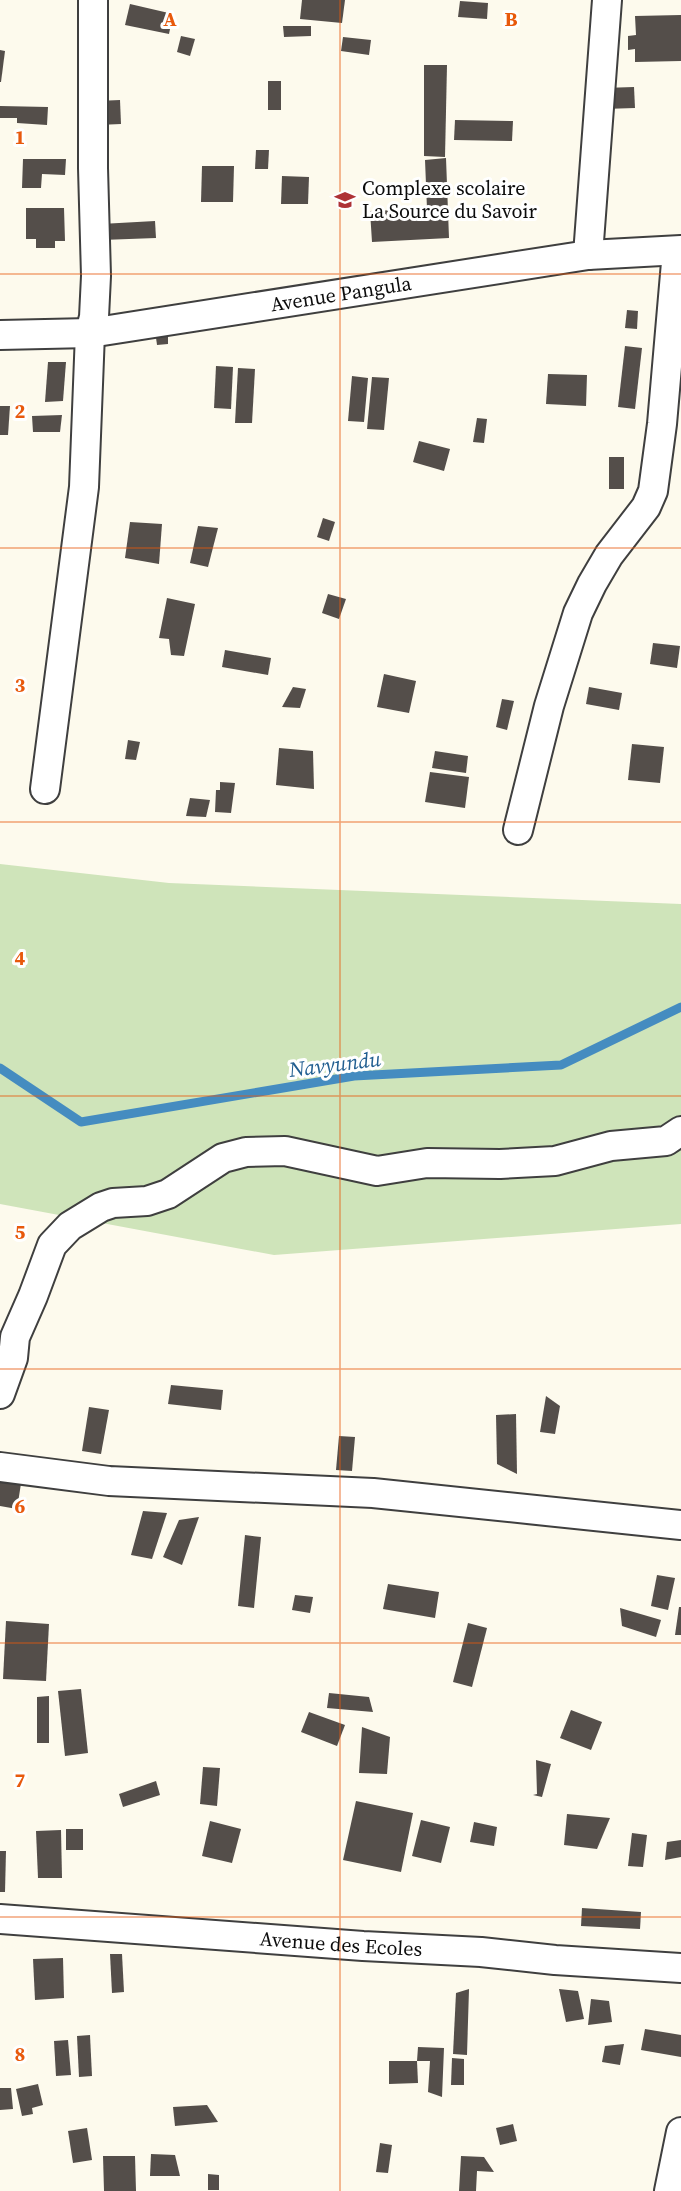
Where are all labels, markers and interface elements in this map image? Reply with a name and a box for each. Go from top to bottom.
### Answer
text: A [163,5,177,33]
text: B [504,5,518,33]
text: 1 [15,123,25,151]
place label: Complexe scolaire La Source du Savoir [362,174,537,225]
school or university icon: Complexe scolaire La Source du Savoir [333,188,357,212]
street label: Avenue Pangula [268,269,414,319]
text: 2 [15,397,26,425]
text: 3 [15,671,26,699]
text: 4 [15,944,26,972]
water label: Navyundu [286,1044,383,1084]
text: 5 [15,1218,26,1246]
text: 6 [15,1492,26,1520]
text: 7 [15,1766,26,1794]
street label: Avenue des Ecoles [259,1924,423,1963]
text: 8 [15,2040,25,2068]

